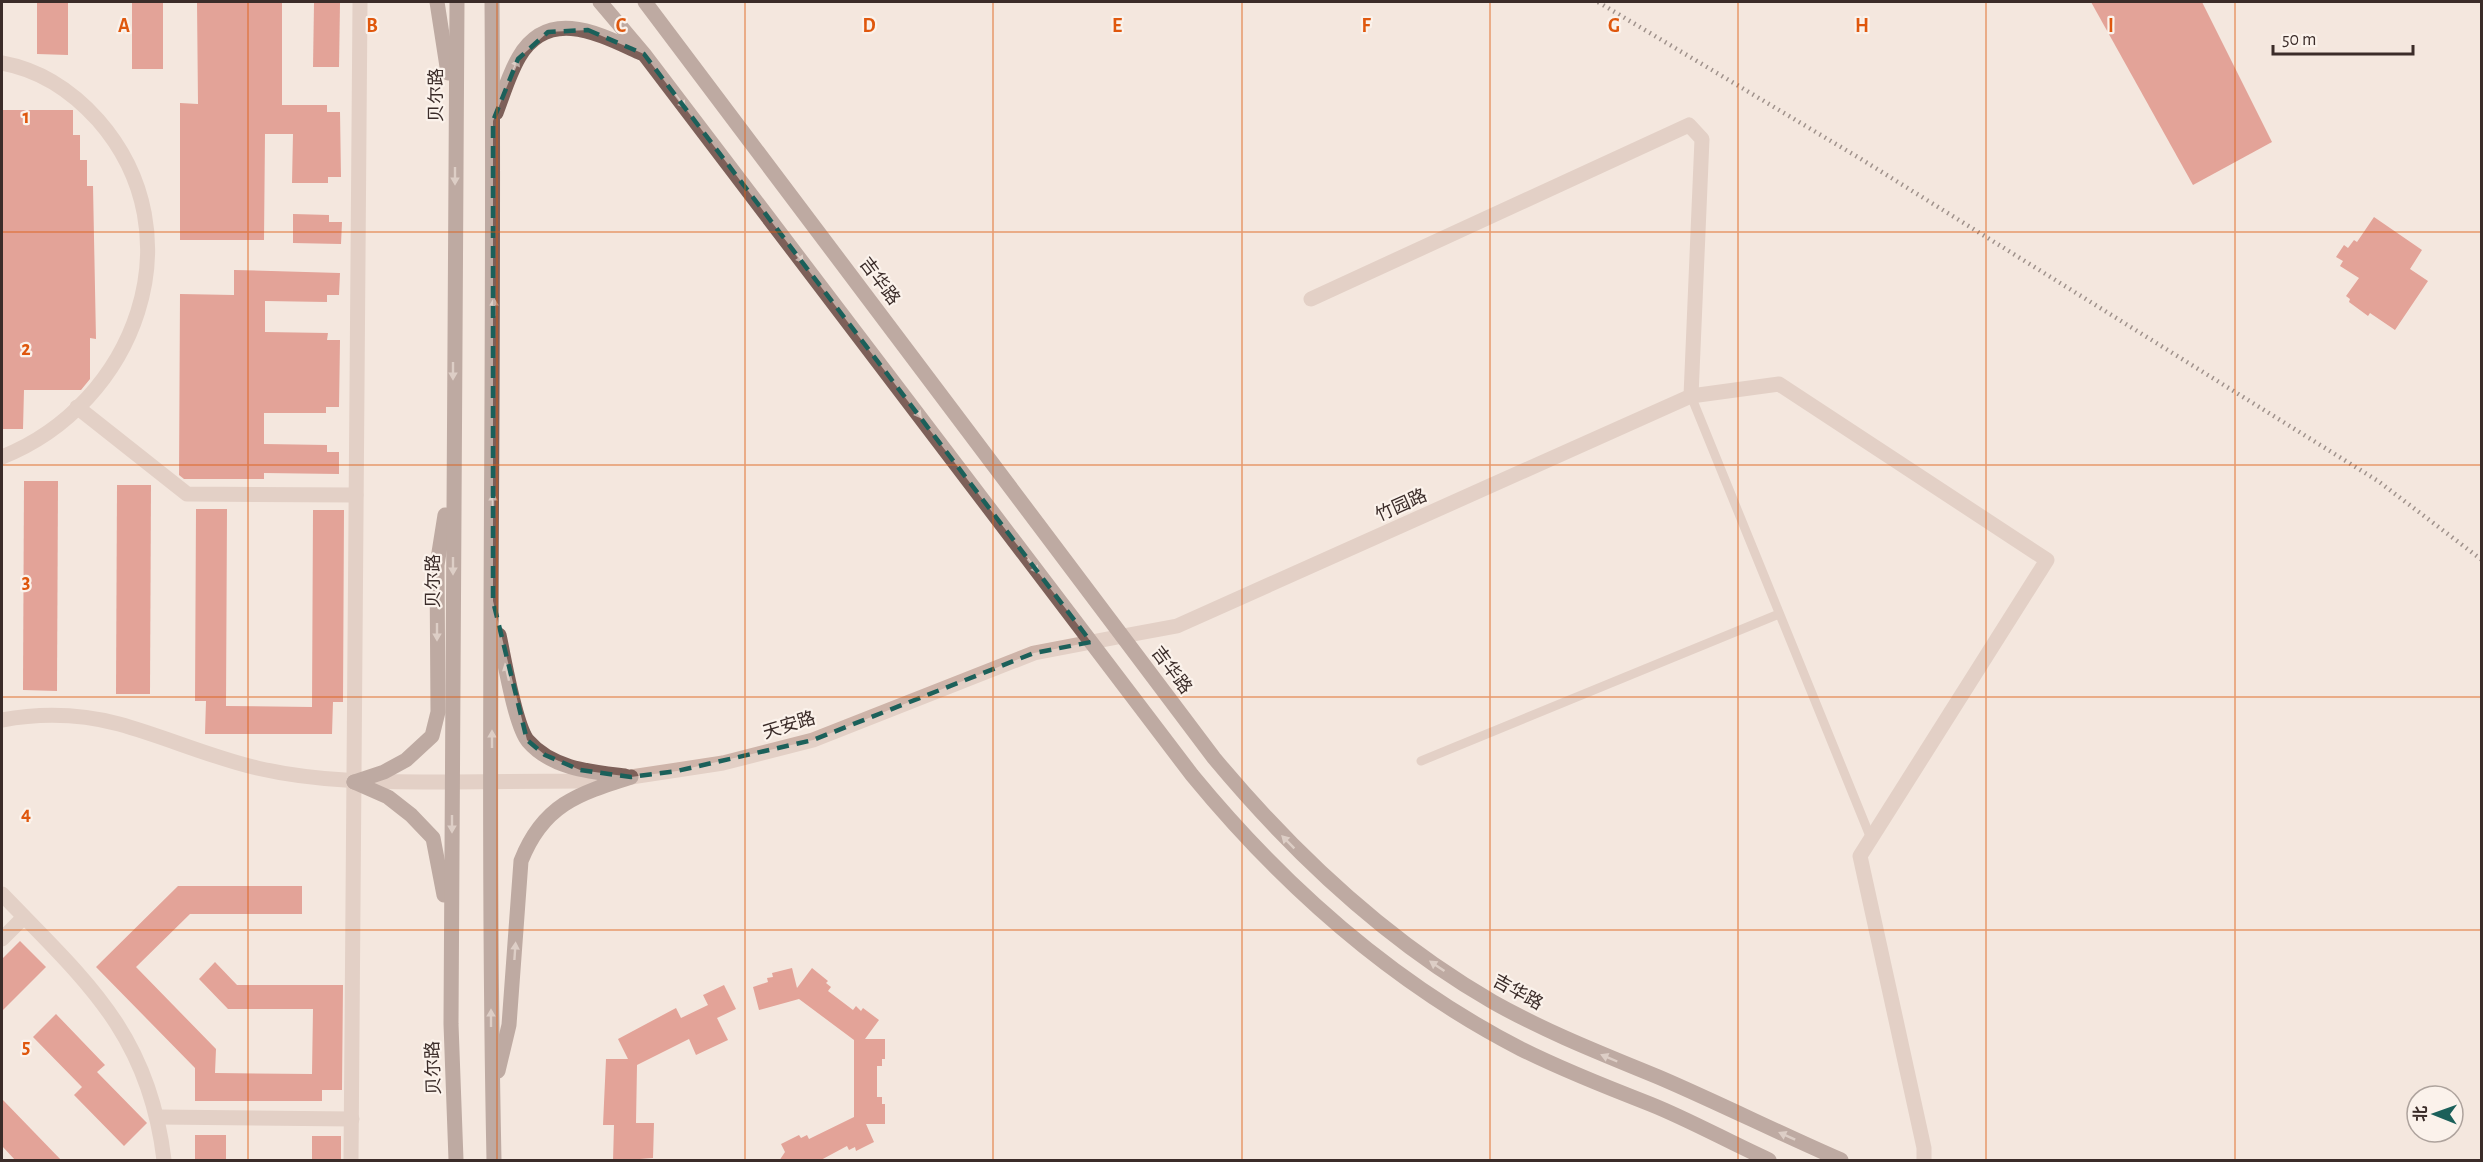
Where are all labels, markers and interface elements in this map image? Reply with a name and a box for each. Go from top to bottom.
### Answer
text: A [118,16,130,36]
text: B [366,16,378,36]
text: C [616,16,627,36]
text: D [862,16,876,36]
text: E [1112,16,1122,36]
text: F [1361,16,1371,36]
text: G [1608,16,1620,36]
text: H [1855,16,1869,36]
text: I [2108,16,2114,36]
scale bar [2273,18,2412,56]
text: 50 m [2282,31,2316,49]
one-way arrow [511,58,520,76]
street label: 贝尔路 [426,68,446,122]
one-way arrow [673,93,685,108]
text: 1 [22,107,30,127]
one-way arrow [450,167,460,186]
one-way arrow [791,248,803,263]
street label: 吉华路 [856,253,904,309]
one-way arrow [489,298,499,317]
text: 2 [21,339,31,359]
one-way arrow [448,362,458,381]
one-way arrow [909,403,922,419]
street label: 竹园路 [1372,485,1430,525]
one-way arrow [488,493,498,512]
street label: 贝尔路 [423,554,443,608]
one-way arrow [448,557,458,576]
one-way arrow [1027,559,1039,574]
text: 3 [22,572,30,592]
one-way arrow [432,623,442,642]
street label: 吉华路 [1148,642,1196,698]
one-way arrow [502,662,511,681]
street label: 天安路 [760,708,818,742]
one-way arrow [487,730,497,749]
text: 4 [21,804,31,824]
one-way arrow [447,815,457,834]
one-way arrow [1281,835,1295,849]
one-way arrow [510,942,519,961]
one-way arrow [1430,960,1446,972]
street label: 吉华路 [1490,970,1546,1014]
one-way arrow [486,1009,496,1028]
text: 5 [22,1037,30,1057]
street label: 贝尔路 [422,1041,444,1095]
one-way arrow [1600,1054,1617,1063]
north arrow [2405,1084,2465,1144]
text: 北 [2412,1106,2429,1122]
one-way arrow [1779,1132,1796,1141]

